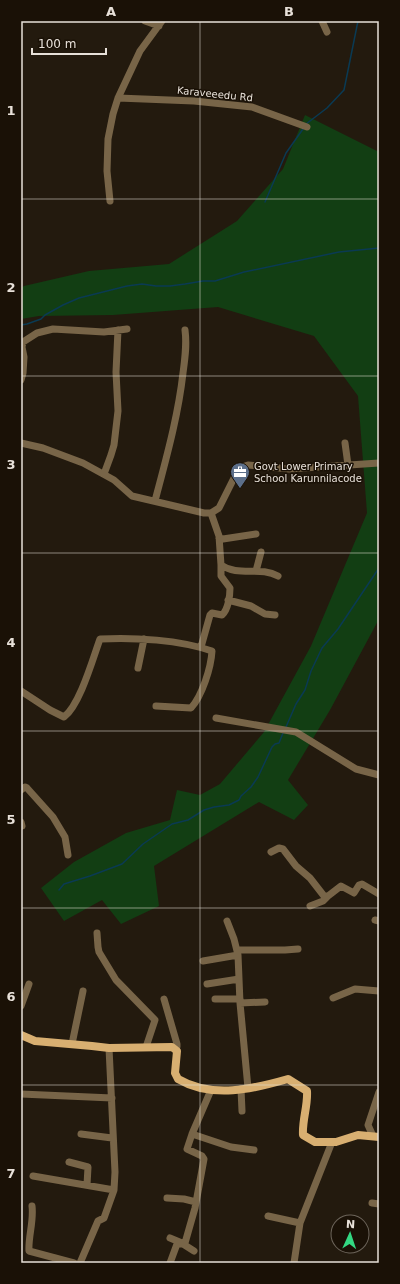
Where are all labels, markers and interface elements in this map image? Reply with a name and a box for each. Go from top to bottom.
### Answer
text: A [106,4,116,19]
text: B [284,4,294,19]
scale bar [32,30,106,56]
text: 100 m [38,37,76,51]
street label: Karaveeedu Rd [176,85,254,103]
text: 1 [6,103,16,118]
text: 2 [6,280,16,295]
text: 3 [6,457,16,472]
office icon: Govt Lower Primary School Karunnilacode [229,461,251,489]
place label: Govt Lower Primary School Karunnilacode [254,461,362,484]
text: 4 [6,635,16,650]
text: 5 [6,812,16,827]
text: 6 [6,989,16,1004]
text: 7 [6,1166,16,1181]
north arrow [330,1214,370,1254]
text: N [346,1218,355,1231]

